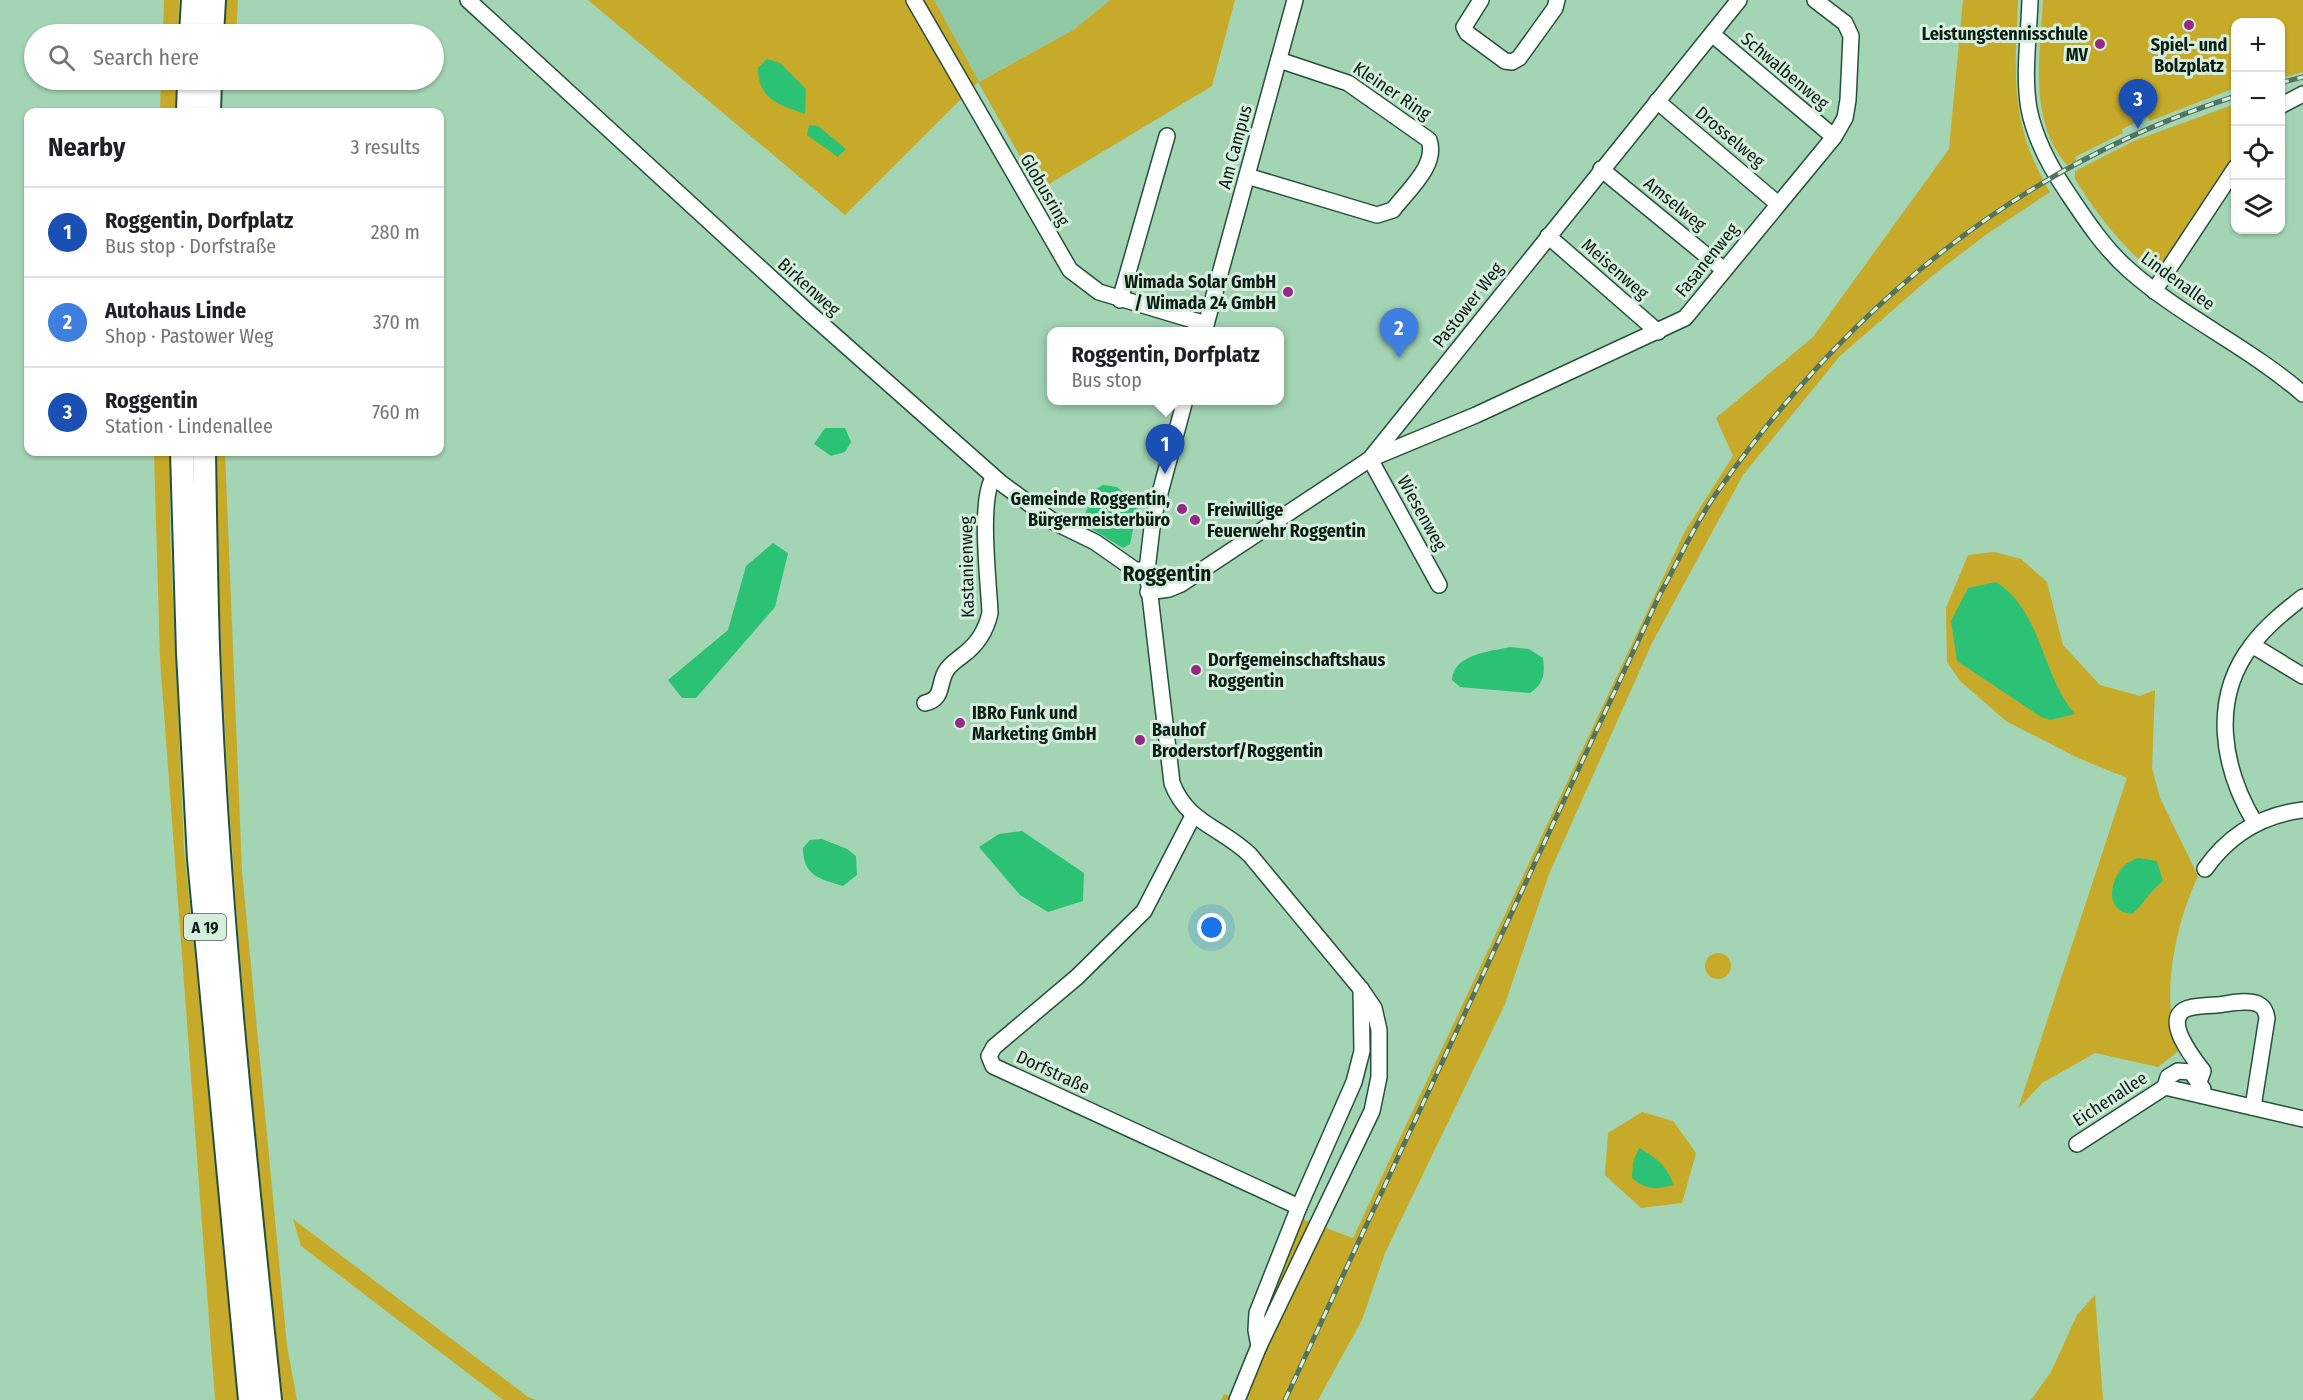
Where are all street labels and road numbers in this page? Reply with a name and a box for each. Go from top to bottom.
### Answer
street label: Schwalbenweg [1736,28,1834,115]
street label: Kleiner Ring [1349,57,1435,125]
street label: Am Campus [1213,102,1257,191]
street label: Drosselweg [1691,102,1770,173]
street label: Globusring [1016,150,1075,231]
street label: Amselweg [1639,172,1711,236]
street label: Fasanenweg [1670,218,1744,301]
street label: Meisenweg [1577,234,1653,304]
street label: Lindenallee [2137,247,2219,315]
street label: Birkenweg [773,253,845,321]
street label: Pastower Weg [1428,258,1508,352]
street label: Wiesenweg [1392,472,1452,555]
street label: Kastanienweg [955,515,979,618]
road number: A 19 [184,914,226,940]
street label: Dorfstraße [1013,1045,1093,1099]
street label: Eichenallee [2069,1067,2151,1131]

